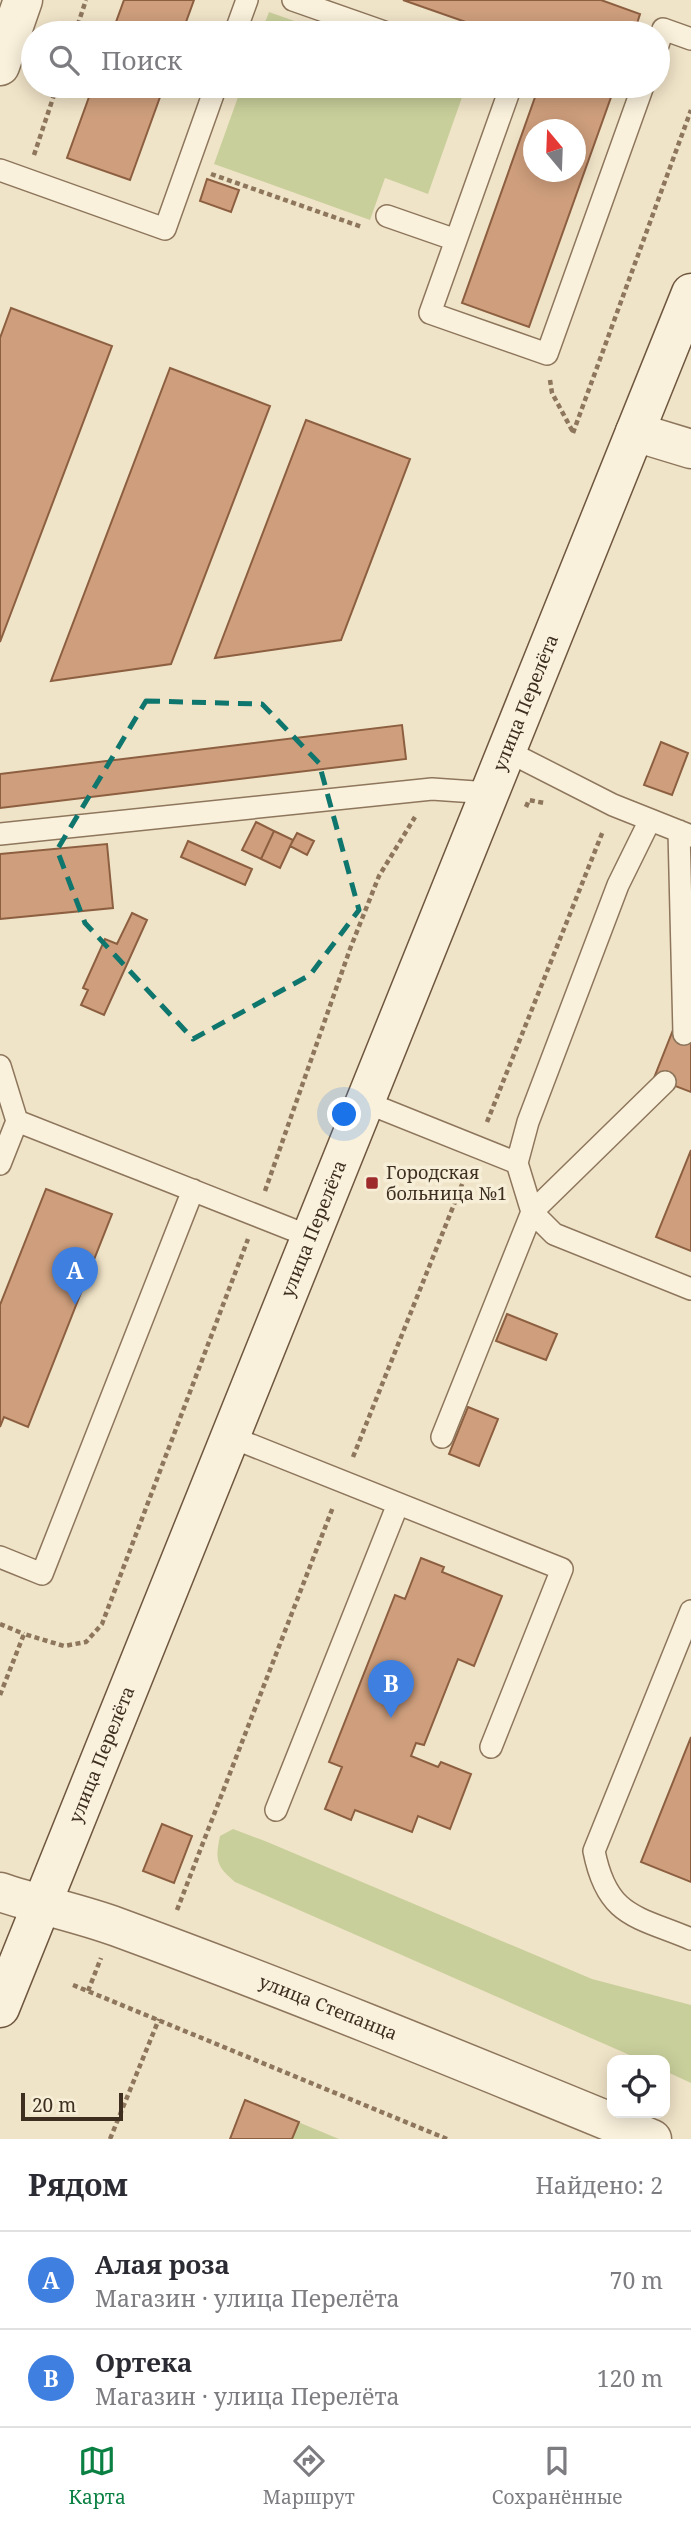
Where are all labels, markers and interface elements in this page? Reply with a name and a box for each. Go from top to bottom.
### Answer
search box [21,21,670,98]
icon: search [45,41,83,79]
text: Поиск [101,42,182,78]
north arrow [523,119,586,182]
street label: улица Перелёта [487,631,563,775]
your location [327,1097,361,1131]
street label: улица Перелёта [275,1156,351,1301]
place label: Городская больница №1 [386,1160,507,1205]
marker: Городская больница №1 [364,1175,380,1191]
pin: A [52,1247,98,1305]
pin: B [368,1660,414,1718]
street label: улица Перелёта [63,1682,139,1826]
street label: улица Степанца [256,1969,401,2045]
map controls [607,2055,670,2118]
button: locate [607,2055,670,2118]
scale bar [21,2090,122,2122]
text: 20 m [32,2092,76,2118]
text: Рядом [28,2164,128,2205]
text: Найдено: 2 [535,2169,663,2201]
text: Алая роза [95,2246,230,2282]
text: A [42,2264,60,2296]
text: 70 m [610,2264,663,2296]
text: Магазин · улица Перелёта [95,2282,400,2314]
text: Ортека [95,2344,193,2380]
text: B [43,2362,59,2394]
text: 120 m [597,2362,663,2394]
text: Магазин · улица Перелёта [95,2380,400,2412]
tab: Карта [69,2442,126,2510]
tab: Маршрут [263,2442,355,2510]
tab: Сохранённые [492,2442,622,2510]

